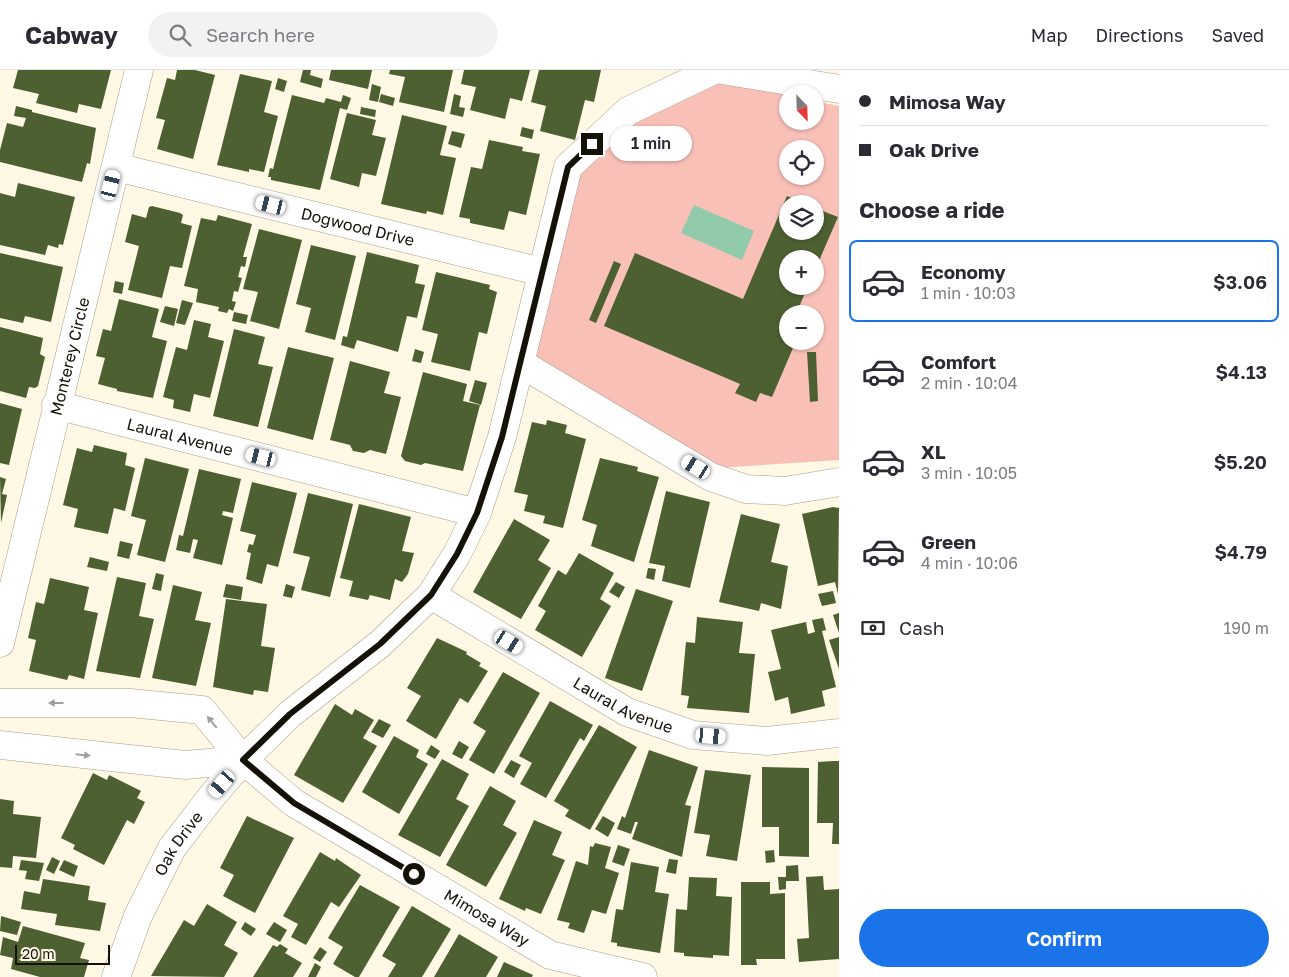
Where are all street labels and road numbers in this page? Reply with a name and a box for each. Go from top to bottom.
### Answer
street label: Dogwood Drive [299,203,417,250]
street label: Monterey Circle [46,295,94,417]
street label: Laural Avenue [125,414,235,460]
street label: Laural Avenue [570,672,676,737]
street label: Oak Drive [150,807,207,879]
street label: Mimosa Way [441,884,533,951]

